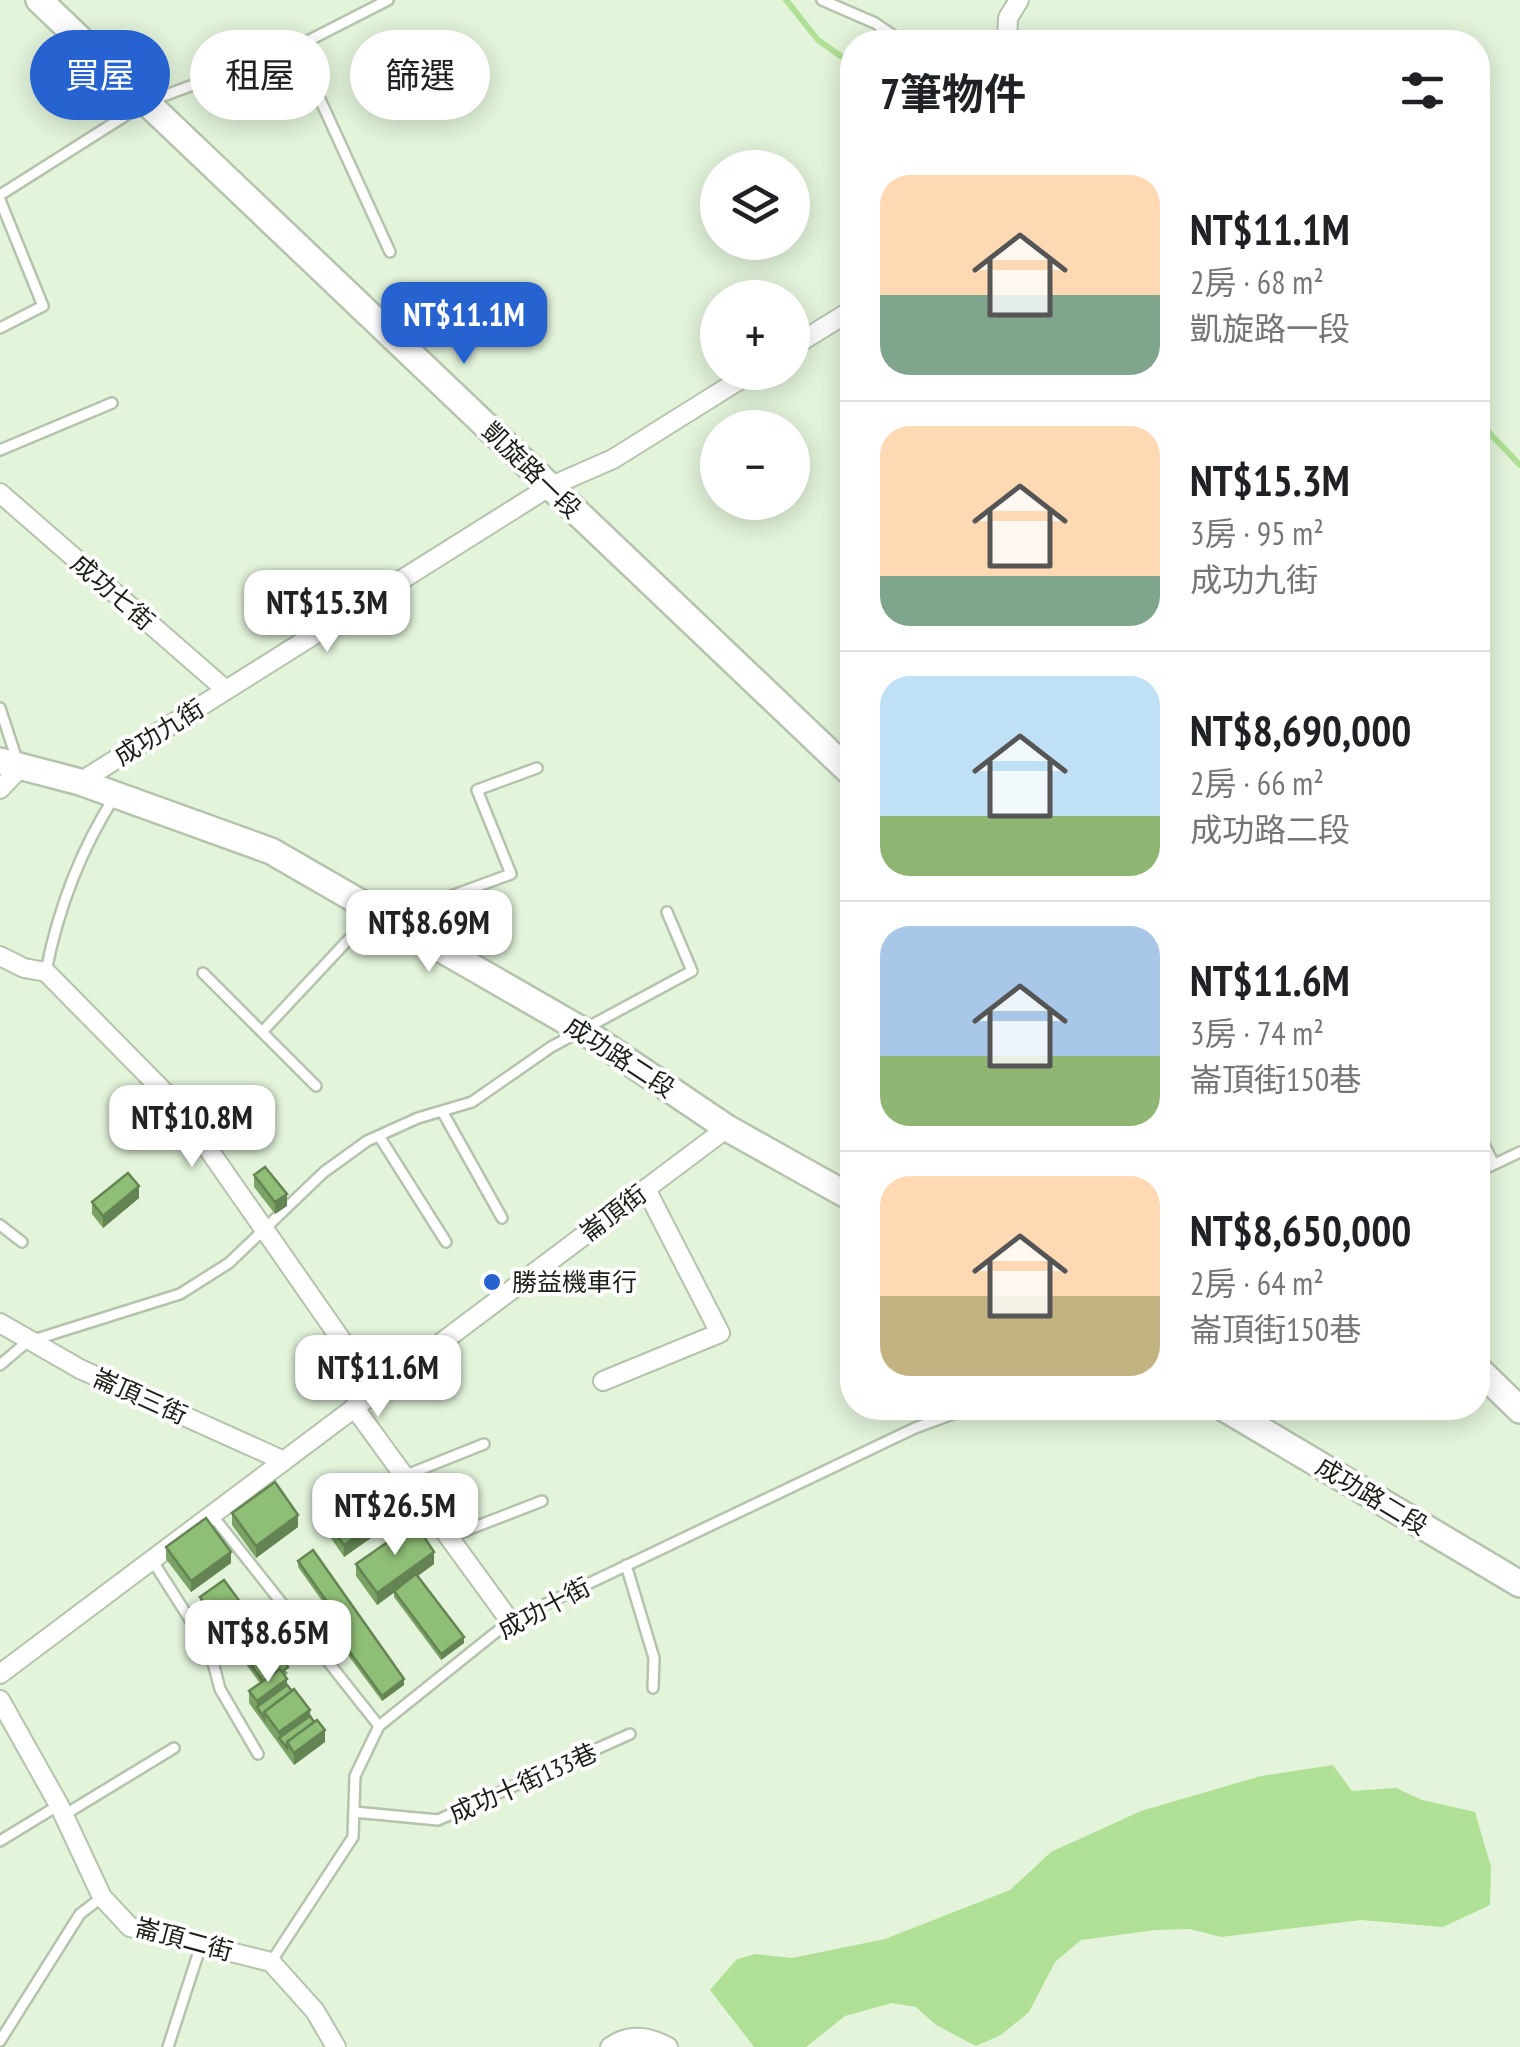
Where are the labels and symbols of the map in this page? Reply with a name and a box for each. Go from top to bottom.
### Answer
pin: NT$11.1M [361,282,567,367]
street label: 凱旋路一段 [476,415,588,525]
street label: 成功七街 [65,547,161,637]
pin: NT$15.3M [224,570,430,655]
street label: 成功九街 [108,692,210,772]
pin: NT$8.69M [326,890,532,975]
street label: 成功路二段 [559,1010,681,1104]
pin: NT$10.8M [89,1085,295,1170]
street label: 崙頂街 [573,1178,653,1248]
place label: 勝益機車行 [512,1266,637,1298]
marker: 勝益機車行 [481,1271,503,1293]
pin: NT$11.6M [275,1335,481,1420]
street label: 崙頂三街 [88,1361,192,1431]
street label: 成功路二段 [1310,1450,1434,1542]
pin: NT$26.5M [292,1473,498,1558]
street label: 成功十街 [492,1570,596,1646]
pin: NT$8.65M [165,1600,371,1685]
street label: 成功十街133巷 [444,1736,602,1830]
street label: 崙頂二街 [132,1911,236,1967]

